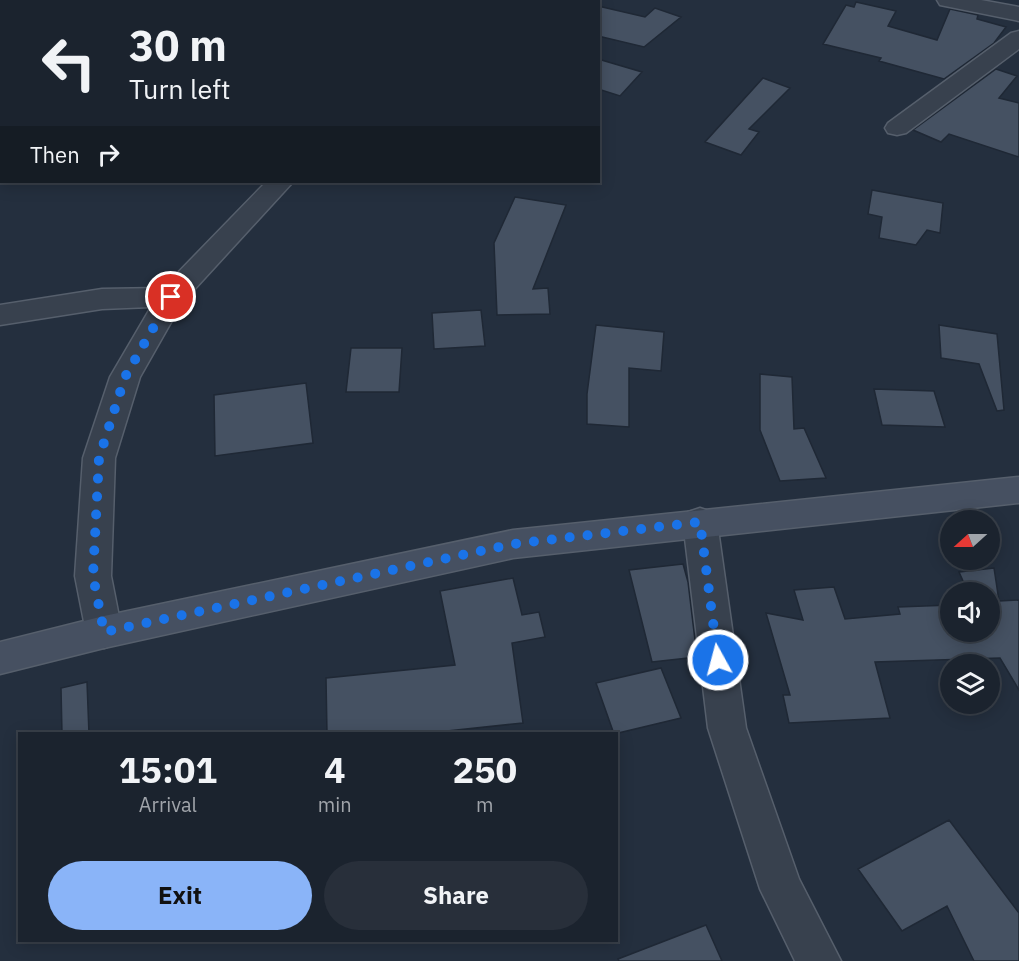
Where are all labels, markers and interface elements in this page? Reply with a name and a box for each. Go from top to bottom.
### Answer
text: 30 m [129,18,227,73]
icon: left [30,24,108,102]
text: Turn left [129,71,230,106]
icon: right [92,138,125,171]
text: Then [30,140,80,169]
pin [145,271,196,322]
icon: arrive [154,280,187,313]
north arrow [940,510,1000,570]
map controls [940,510,1000,714]
button: sound [940,582,1000,642]
position arrow [686,628,750,692]
button: layers [940,654,1000,714]
text: 15:01 [119,746,217,793]
text: 4 [324,746,346,793]
text: 250 [452,746,517,793]
text: Arrival [139,791,197,818]
text: min [318,791,352,818]
text: m [476,791,494,818]
button: Exit [48,861,312,930]
button: Share [324,861,588,930]

